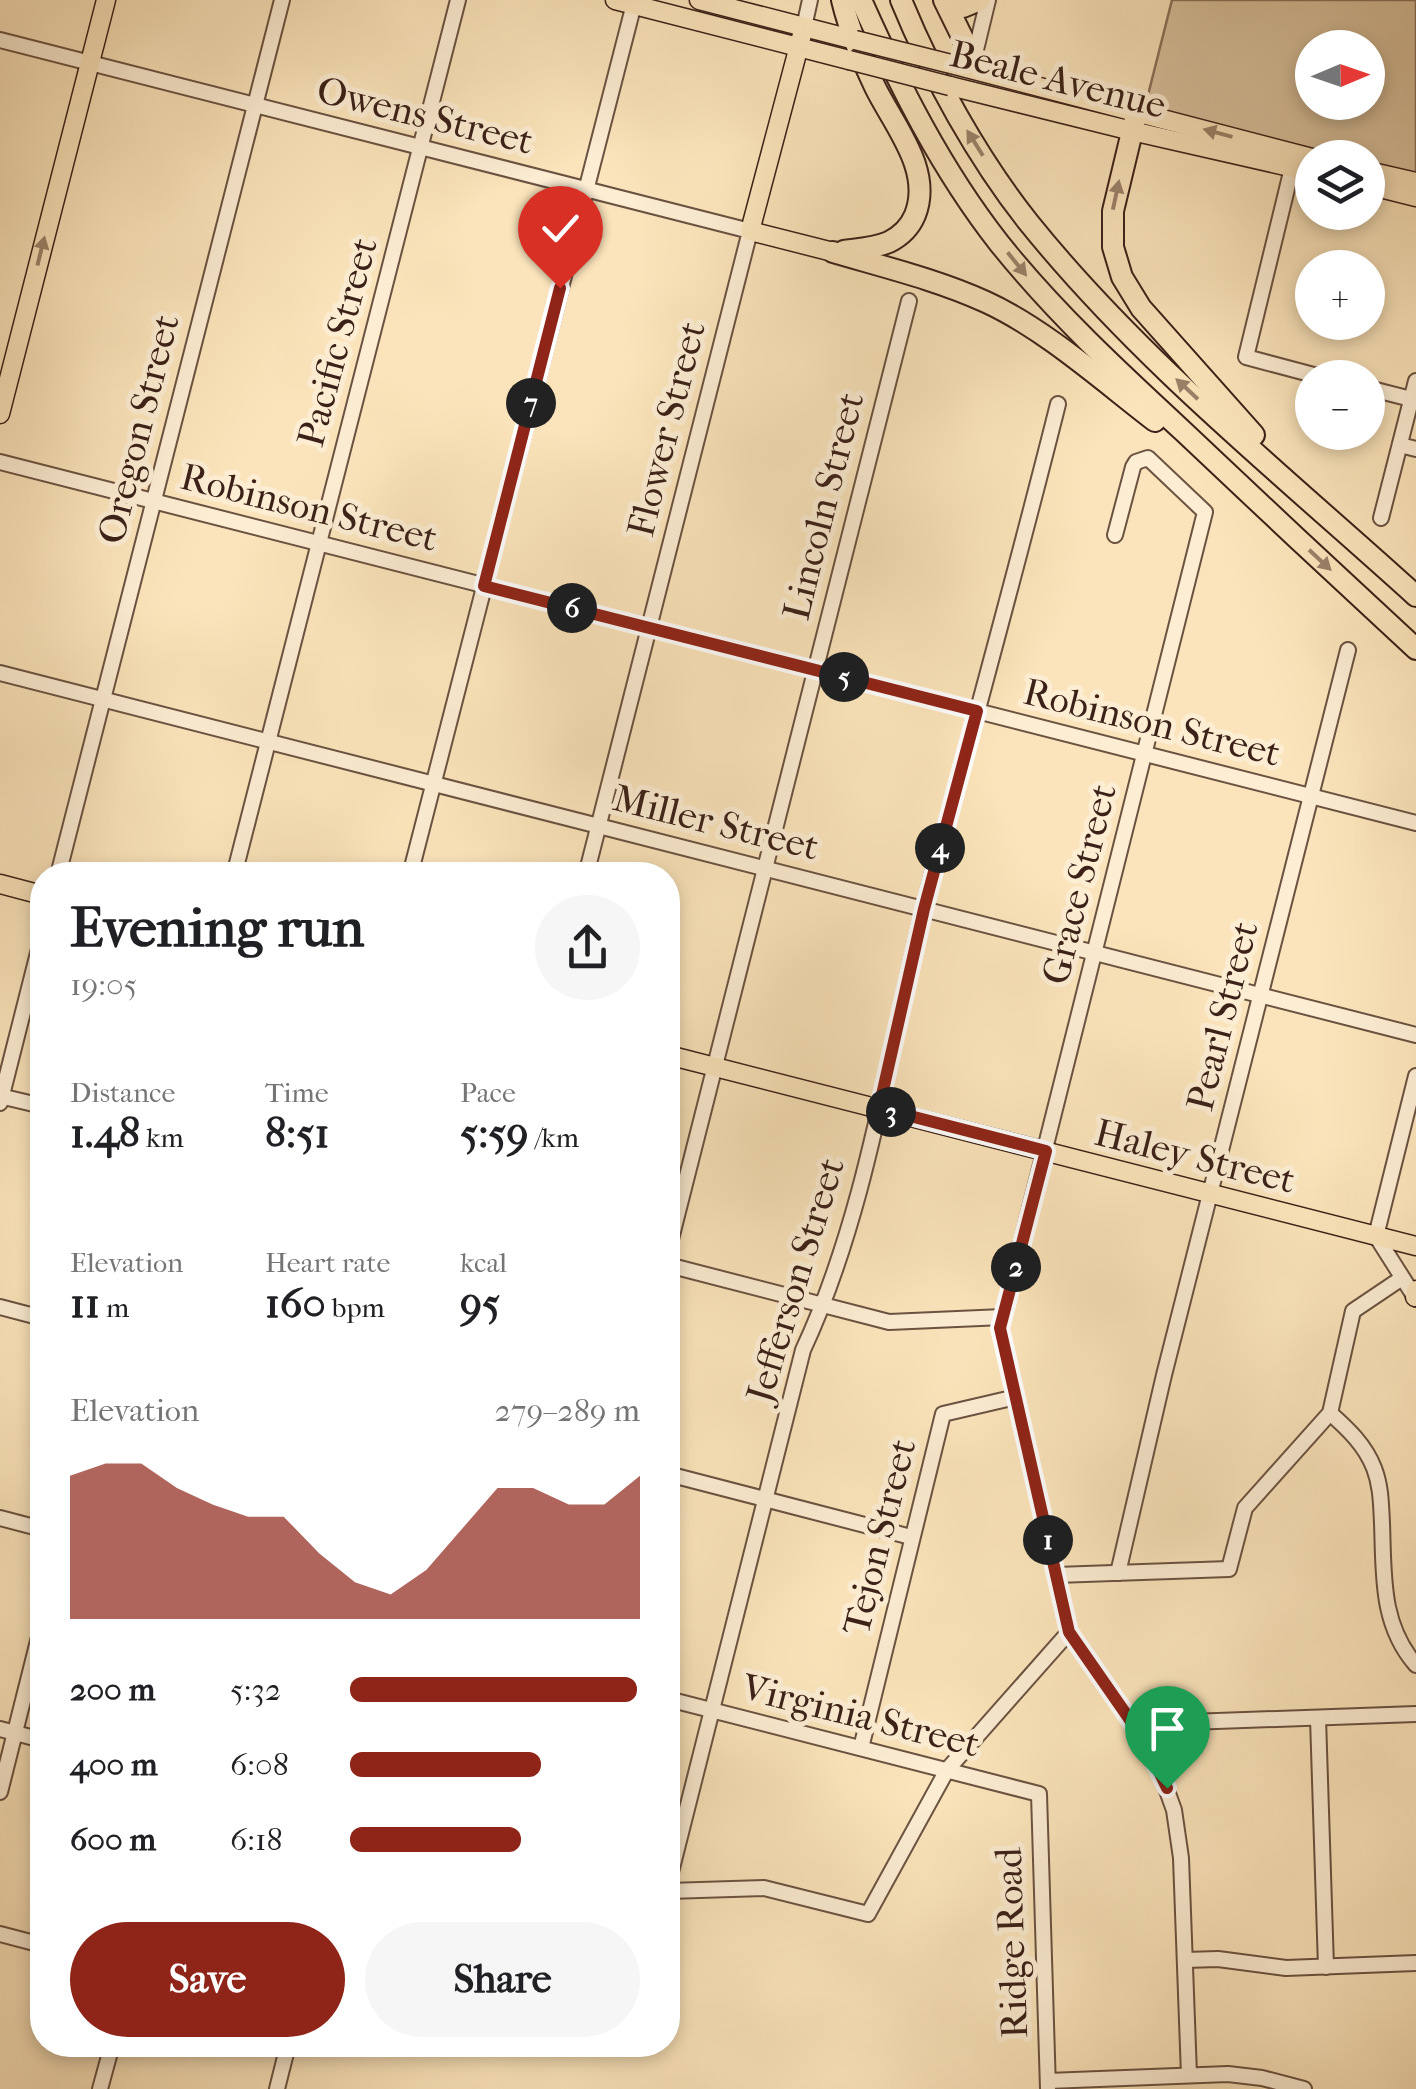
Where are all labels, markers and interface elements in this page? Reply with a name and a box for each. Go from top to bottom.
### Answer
north arrow [1295,30,1385,120]
map controls [1295,30,1385,450]
street label: Beale Avenue [945,31,1170,128]
street label: Owens Street [312,67,538,164]
one-way arrow [1202,125,1233,141]
one-way arrow [967,130,985,157]
button: layers [1295,140,1385,230]
one-way arrow [1109,179,1125,210]
pin [518,186,603,289]
icon: check [533,201,588,256]
street label: Pacific Street [288,232,387,452]
one-way arrow [34,235,50,266]
button: + [1295,250,1385,340]
one-way arrow [1006,251,1027,276]
street label: Oregon Street [88,309,189,548]
street label: Flower Street [618,316,715,541]
button: − [1295,360,1385,450]
pin: 7 [506,378,556,428]
one-way arrow [1175,378,1199,401]
text: 7 [524,386,538,419]
street label: Lincoln Street [774,387,874,624]
street label: Robinson Street [176,454,442,561]
one-way arrow [1308,548,1332,571]
pin: 6 [547,583,597,633]
text: 6 [564,591,580,624]
pin: 5 [819,652,869,702]
text: 5 [838,660,850,693]
street label: Robinson Street [1019,669,1285,776]
street label: Miller Street [608,775,824,870]
street label: Grace Street [1033,779,1126,989]
pin: 4 [915,823,965,873]
text: 4 [932,831,948,864]
button: share [535,895,640,1000]
text: Evening run [70,896,364,960]
street label: Pearl Street [1177,916,1268,1115]
text: 19:05 [70,966,137,1003]
text: Distance [70,1076,175,1109]
text: Time [265,1076,329,1109]
text: Pace [460,1076,516,1109]
pin: 3 [866,1087,916,1137]
text: 3 [885,1095,897,1128]
text: 1.48 [70,1109,140,1158]
text: 8:51 [265,1109,329,1158]
text: 5:59 [460,1109,529,1158]
street label: Haley Street [1090,1110,1300,1203]
text: km [140,1121,184,1154]
text: /km [529,1121,579,1154]
street label: Jefferson Street [736,1152,854,1411]
pin: 2 [991,1242,1041,1292]
text: Elevation [70,1246,183,1279]
text: Heart rate [265,1246,390,1279]
text: kcal [460,1246,507,1279]
text: 2 [1009,1250,1023,1283]
text: 11 [70,1279,100,1328]
text: 160 [265,1279,326,1328]
text: 95 [460,1279,500,1328]
text: m [100,1291,129,1324]
text: bpm [326,1291,385,1324]
text: Elevation [70,1392,199,1429]
text: 279–289 m [495,1392,640,1429]
street label: Tejon Street [833,1434,926,1640]
pin: 1 [1023,1515,1073,1565]
text: 1 [1043,1523,1053,1556]
street label: Virginia Street [737,1664,985,1767]
text: 200 m [70,1671,155,1708]
text: 5:32 [230,1671,281,1708]
pin [1125,1686,1210,1789]
icon: arrive [1140,1701,1195,1756]
text: 400 m [70,1746,158,1783]
text: 6:08 [230,1746,289,1783]
text: 600 m [70,1821,156,1858]
text: 6:18 [230,1821,283,1858]
street label: Ridge Road [986,1846,1037,2039]
button: Save [70,1922,345,2037]
button: Share [365,1922,640,2037]

